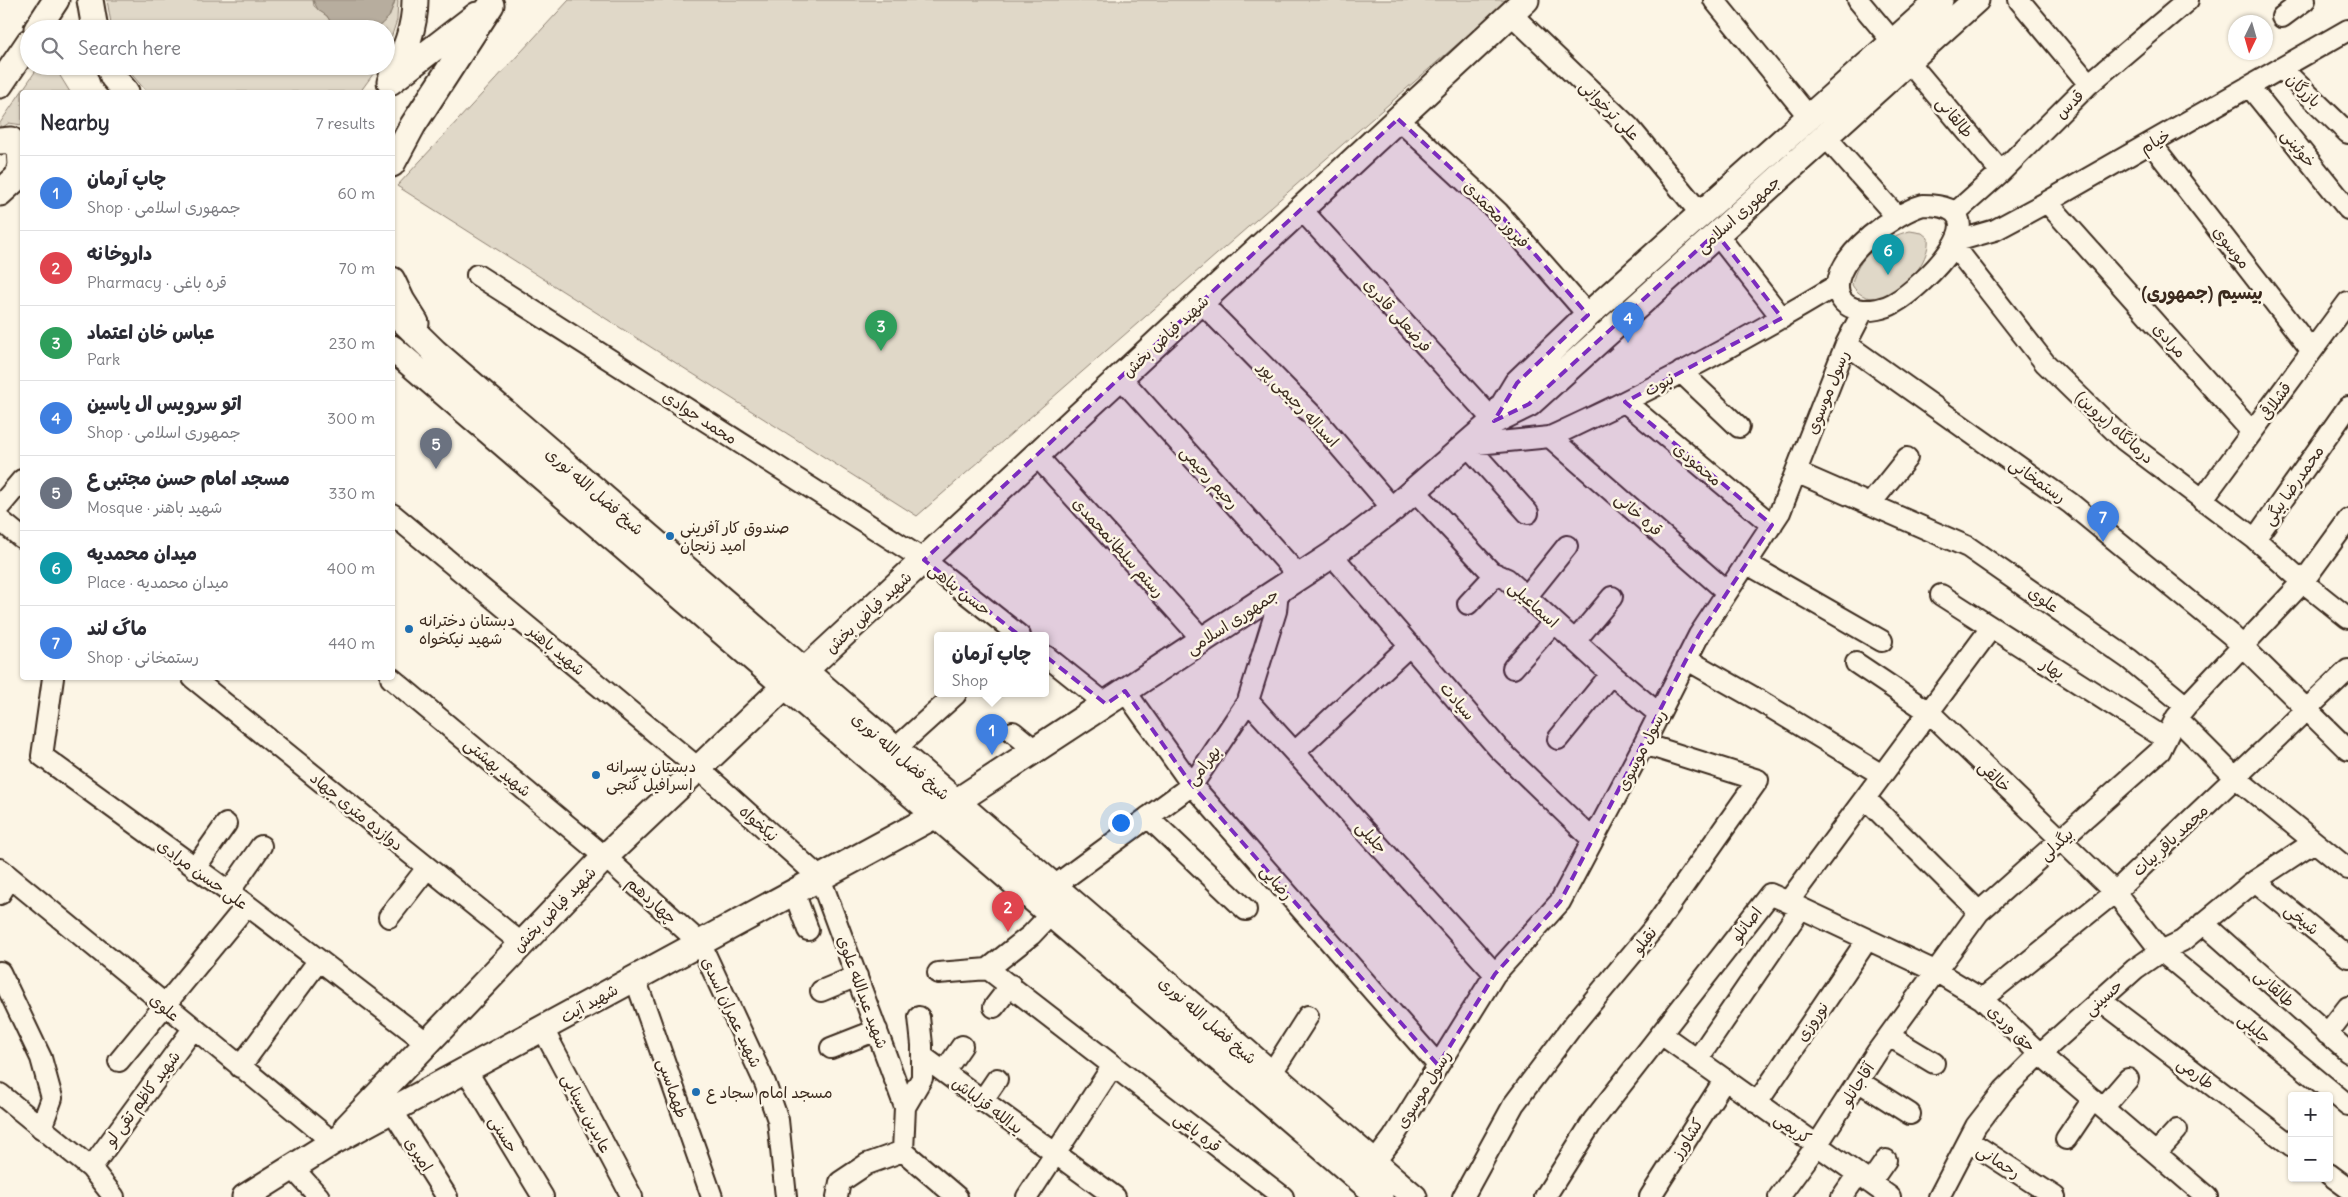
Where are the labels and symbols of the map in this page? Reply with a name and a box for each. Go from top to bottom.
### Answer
north arrow [2228,15,2273,60]
street label: بازرگان [2282,69,2326,111]
street label: علی ترخوانی [1575,76,1644,145]
street label: قدس [2050,85,2088,123]
street label: طالقانی [1931,92,1978,142]
street label: خیام [2136,124,2175,160]
street label: خوئینی [2277,125,2320,172]
street label: جمهوری اسلامی [1692,171,1785,258]
street label: فیروز محمدی [1460,176,1534,252]
street label: موسوی [2208,222,2255,273]
pin: 6 [1872,234,1904,275]
street label: فرضعلی قادری [1359,274,1436,357]
district label: (بیسیم (جمهوری [2141,281,2263,307]
street label: شهید فیاض بخش [1117,291,1213,381]
pin: 4 [1612,302,1644,343]
pin: 3 [865,310,897,351]
street label: مرادی [2149,318,2191,362]
street label: رسول موسوی [1801,347,1854,437]
street label: اسداله رحیمی پور [1252,356,1344,452]
street label: نبوت [1641,368,1678,401]
street label: قشلاقی [2255,378,2295,424]
street label: محمد جوادی [658,386,741,449]
street label: درمانگاه (پروین) [2071,386,2159,468]
pin: 5 [420,428,452,469]
street label: محمودی [1669,438,1726,491]
street label: رحیم رحیمی [1174,441,1243,515]
street label: محمدرضا بیگی [2258,441,2329,529]
street label: شیخ فضل الله نوری [541,443,648,540]
street label: رستمخانی [2005,453,2070,508]
street label: قره خانی [1611,488,1667,541]
street label: رستم سلطانمحمدی [1066,493,1169,603]
pin: 7 [2087,501,2119,542]
place label: صندوق کار آفرینی امید زنجان [680,517,789,555]
marker: صندوق کار آفرینی امید زنجان [664,530,676,542]
street label: حسن پناهی [924,558,995,620]
street label: شهید فیاض بخش [820,567,916,657]
street label: اسماعیلی [1504,576,1563,632]
street label: علوی [2024,581,2063,617]
street label: جمهوری اسلامی [1182,584,1283,659]
place label: دبستان دخترانه شهید نیکخواه [419,610,515,649]
street label: شهید باهنر [523,619,590,680]
marker: دبستان دخترانه شهید نیکخواه [403,623,415,635]
street label: بهار [2036,652,2069,683]
street label: سیادت [1436,678,1480,724]
street label: رسول موسوی [1612,706,1671,795]
street label: شیخ فضل الله نوری [847,708,954,805]
pin: 1 [976,714,1008,755]
street label: شهید بهشتی [460,733,536,802]
street label: بهرامی [1182,741,1225,790]
place label: دبستان پسرانه اسرافیل گنجی [606,756,696,795]
street label: خالقی [1974,756,2016,797]
street label: دوازده متری جهاد [306,767,408,855]
marker: دبستان پسرانه اسرافیل گنجی [590,769,602,781]
street label: محمد باقر بیات [2128,800,2212,880]
street label: نیکخواه [735,801,782,846]
your location [1108,810,1134,836]
street label: جلیلی [1351,817,1392,858]
street label: بیگدلی [2035,824,2078,865]
street label: علی حسن مرادی [153,834,252,914]
street label: رضایی [1256,860,1298,904]
street label: شهید فیاض بخش [508,862,600,956]
street label: چهاردهم [621,872,681,930]
pin: 2 [992,891,1024,932]
street label: شیخی [2280,899,2323,940]
street label: اصانلو [1725,902,1767,947]
street label: نقیلو [1627,923,1662,959]
street label: شهید عبدالله علوی [832,933,893,1051]
street label: شهید عمران اسدی [698,953,766,1071]
street label: طالقانی [2250,965,2299,1012]
street label: شیخ فضل الله نوری [1154,972,1261,1069]
street label: حسینی [2079,975,2127,1020]
street label: شهید آیت [557,979,621,1027]
street label: علوی [145,989,184,1026]
street label: نوروزی [1791,997,1834,1046]
street label: حق وردی [1984,1000,2040,1056]
street label: جلیلی [2234,1008,2276,1048]
street label: شهید کاظم تقی لو [99,1046,187,1152]
street label: رسول موسوی [1391,1046,1456,1132]
street label: طارمی [2173,1053,2218,1094]
street label: طهماسبی [653,1055,693,1121]
street label: آقاجانلو [1835,1058,1880,1111]
street label: عابدین سینایی [557,1070,616,1157]
street label: یدالله قزلباش [949,1072,1027,1138]
place label: مسجد امام سجاد ع [706,1082,832,1105]
marker: مسجد امام سجاد ع [690,1086,702,1098]
street label: قره باغی [1170,1108,1226,1157]
street label: کریمی [1770,1108,1815,1149]
street label: حسنی [484,1112,523,1157]
street label: کشاورز [1666,1114,1707,1164]
street label: امیری [401,1133,437,1175]
street label: رحمانی [1973,1140,2025,1183]

